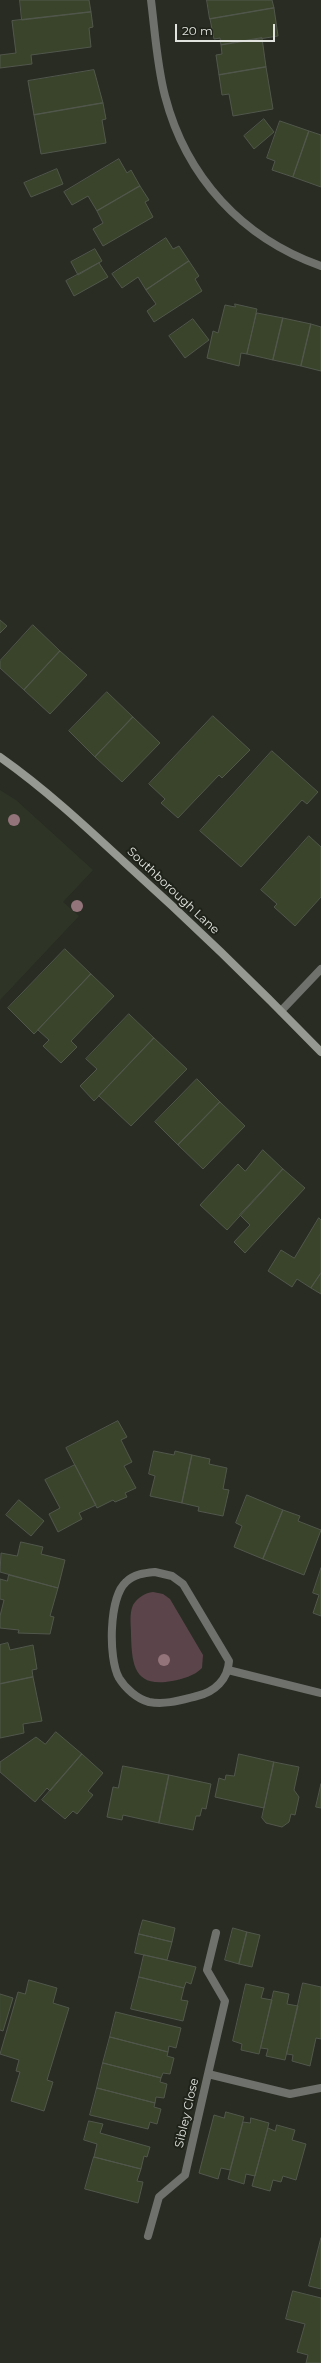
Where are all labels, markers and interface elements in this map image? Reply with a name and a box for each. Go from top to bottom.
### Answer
scale bar [177,16,277,42]
text: 20 m [182,23,213,38]
street label: Southborough Lane [124,845,222,937]
street label: Sibley Close [172,2077,202,2149]

